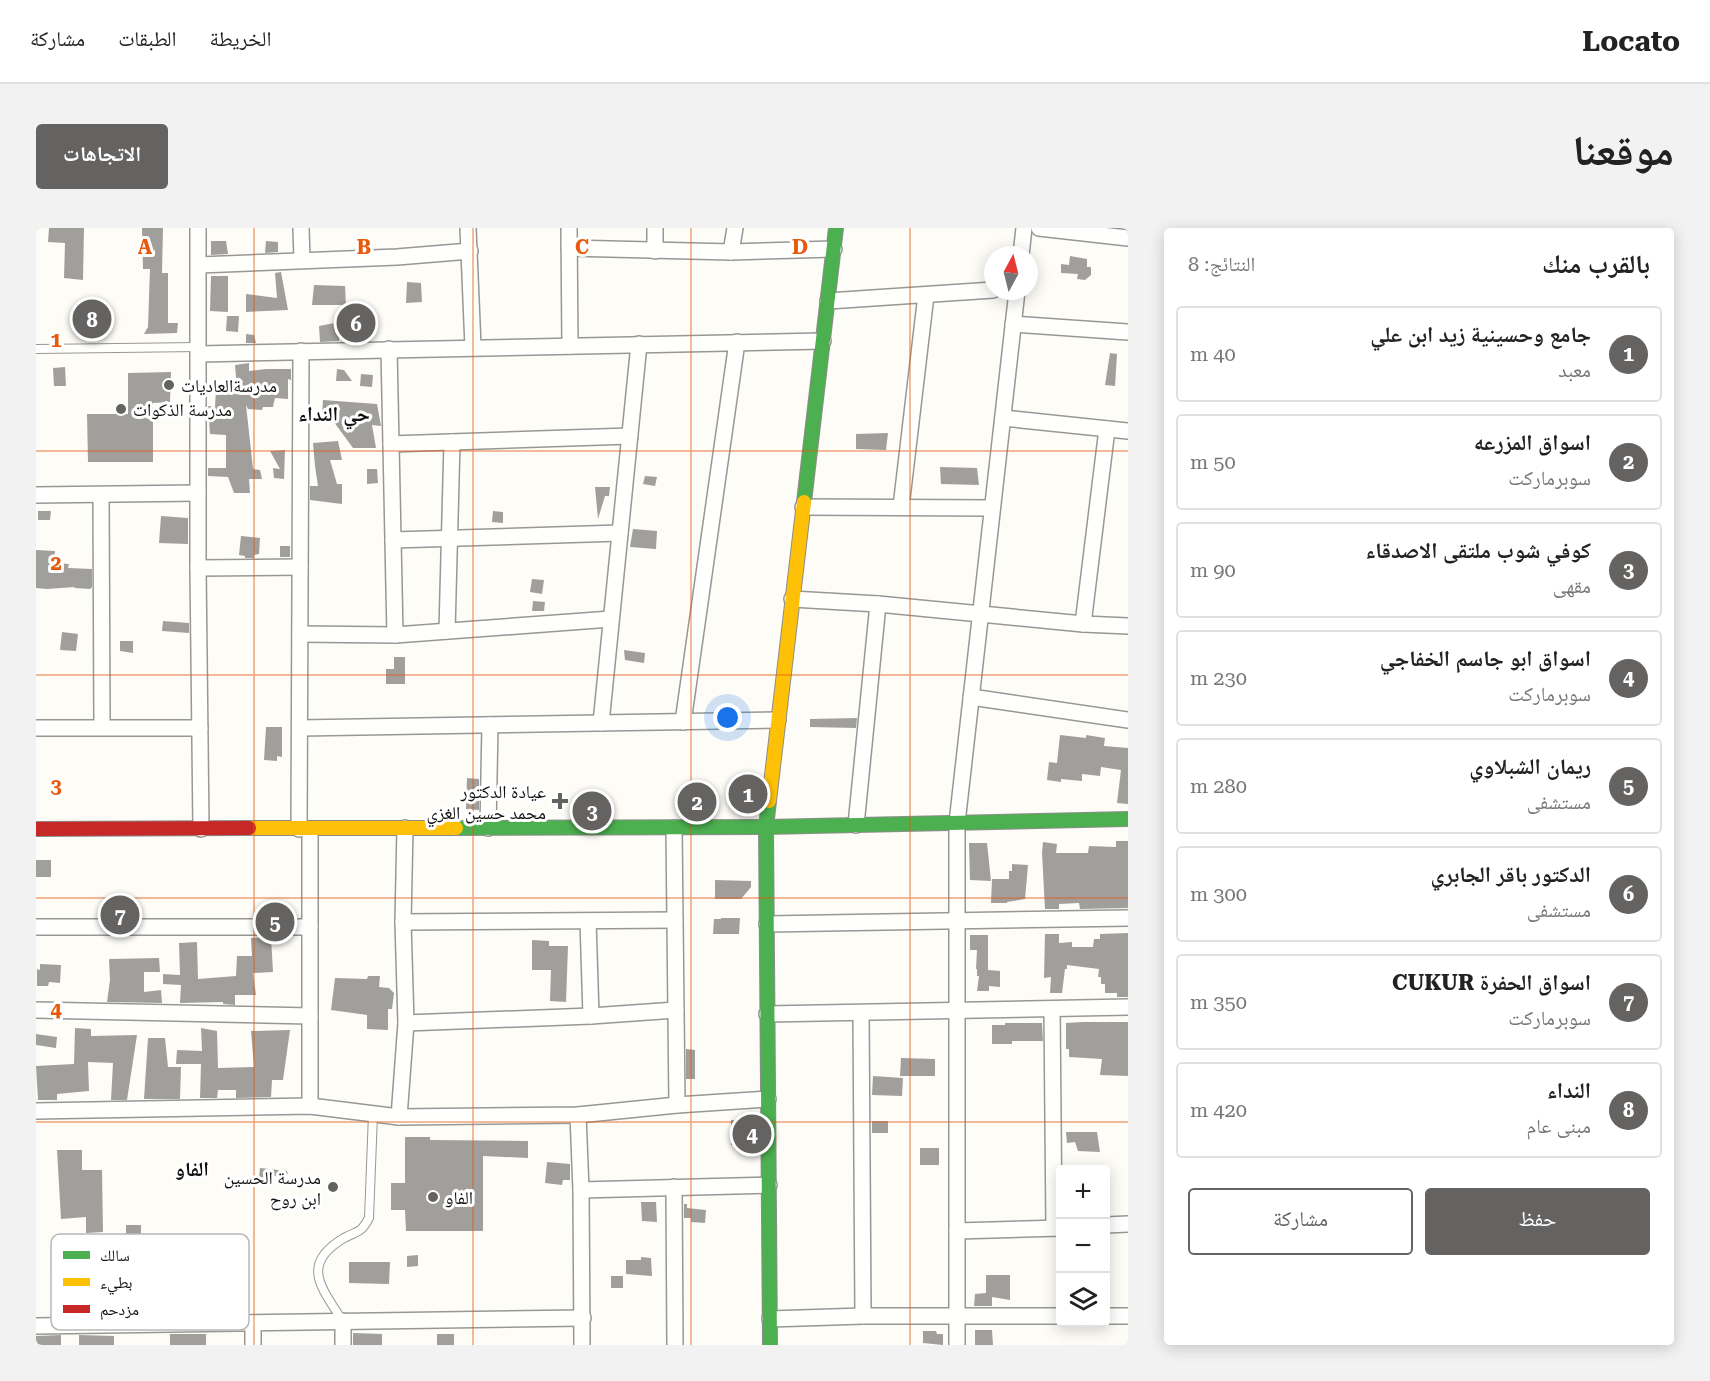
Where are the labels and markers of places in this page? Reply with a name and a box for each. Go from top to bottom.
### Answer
pin: 8 [72,296,112,341]
pin: 6 [336,300,376,346]
place label: مدرسةالعاديات [181,375,277,396]
marker: مدرسةالعاديات [162,378,176,392]
place label: مدرسة الذكوات [133,399,232,420]
marker: مدرسة الذكوات [114,402,128,416]
pin: 1 [728,772,768,816]
pin: 2 [678,780,716,824]
place label: عيادة الدكتور محمد حسين الغزي [426,781,546,827]
pin: 3 [572,788,612,834]
marker: عيادة الدكتور محمد حسين الغزي [551,792,569,810]
pin: 7 [100,892,140,938]
pin: 5 [256,900,294,944]
pin: 4 [732,1112,772,1156]
place label: مدرسة الحسين ابن روح [224,1167,321,1211]
marker: مدرسة الحسين ابن روح [326,1180,340,1194]
place label: الفاو [445,1187,473,1208]
marker: الفاو [426,1190,440,1204]

